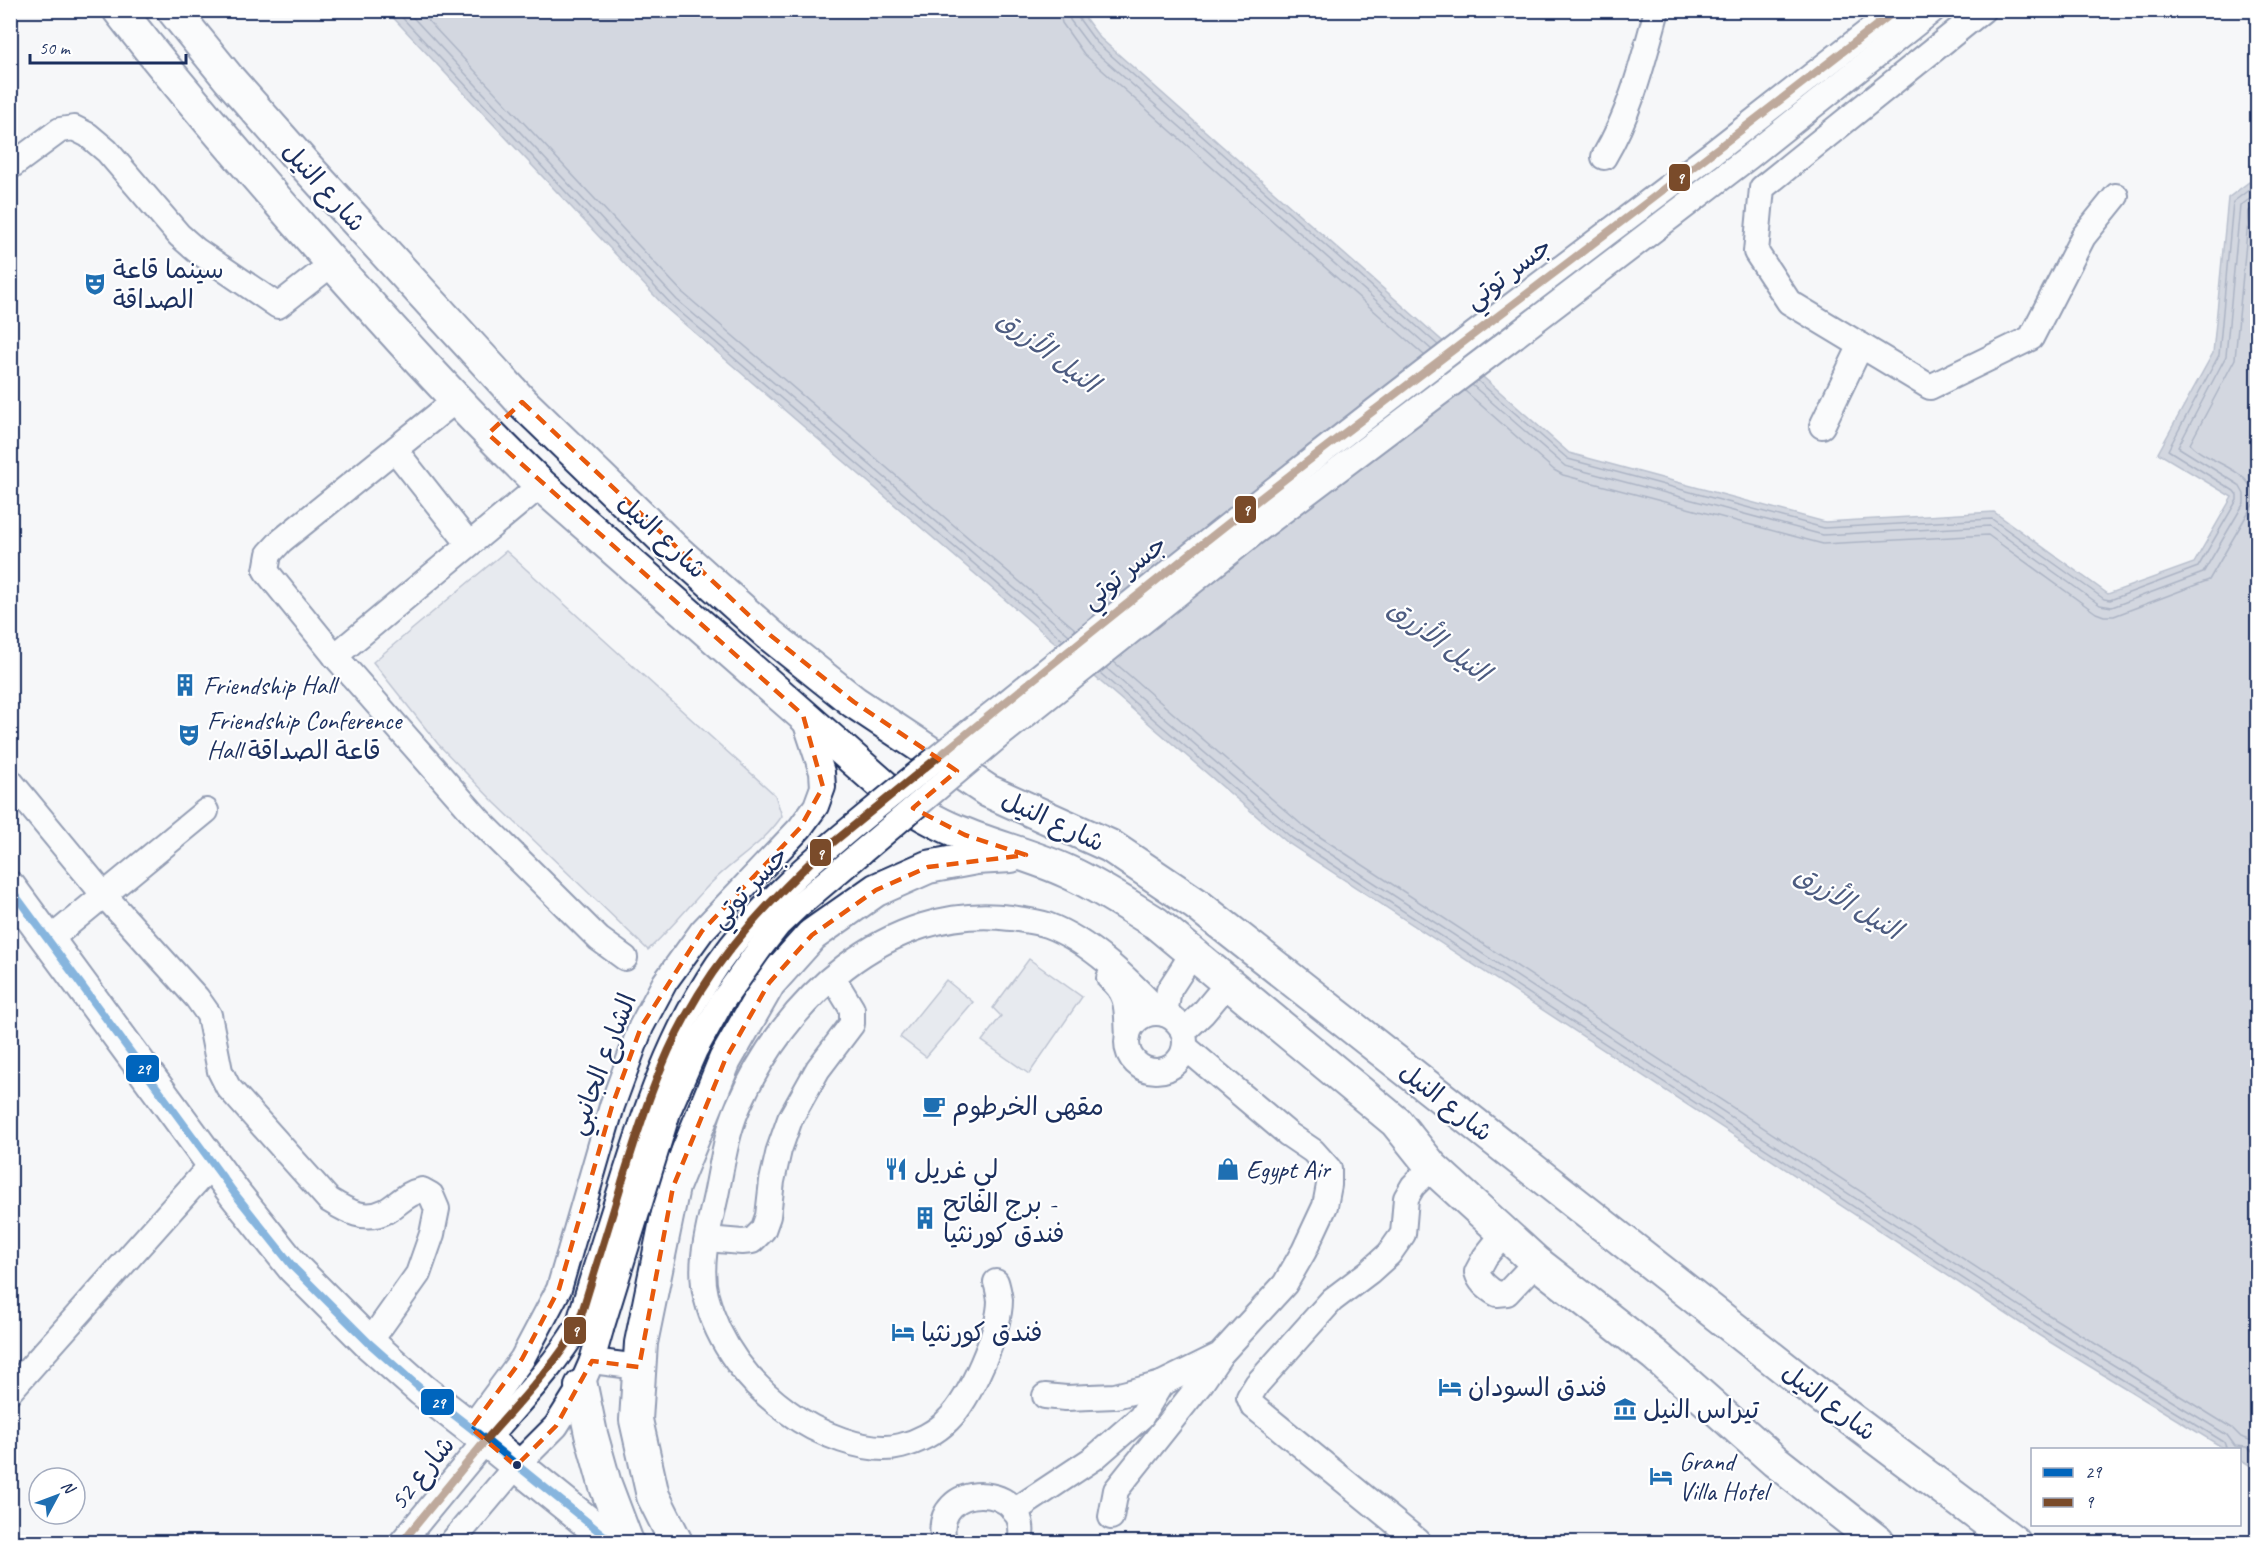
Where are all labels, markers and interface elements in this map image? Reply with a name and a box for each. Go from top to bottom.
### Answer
scale bar [30,27,186,65]
text: 50 m [39,37,72,59]
street label: شارع النيل [274,135,373,240]
line badge: 9 [1668,163,1691,192]
text: 9 [1676,168,1685,188]
street label: جسر توتي [1458,229,1562,321]
place label: سينما قاعة الصداقة [113,253,224,316]
theatre icon: سينما قاعة الصداقة [82,271,108,297]
water label: النيل الأزرق [990,301,1109,402]
street label: شارع النيل [610,486,713,586]
line badge: 9 [1234,495,1257,524]
text: 9 [1242,500,1251,520]
street label: جسر توتي [1074,527,1177,621]
water label: النيل الأزرق [1381,590,1500,691]
place label: Friendship Hall [203,669,340,702]
building icon: Friendship Hall [172,672,198,698]
place label: Friendship Conference Hall قاعة الصداقة [207,704,404,767]
theatre icon: Friendship Conference Hall قاعة الصداقة [176,722,202,748]
street label: شارع النيل [996,783,1110,860]
line badge: 9 [809,838,832,867]
street label: جسر توتي [703,839,800,939]
text: 9 [816,844,825,864]
water label: النيل الأزرق [1788,856,1911,949]
street label: الشارع الجانبي [560,989,650,1141]
line badge: 29 [125,1054,160,1083]
street label: شارع النيل [1392,1055,1500,1150]
text: 29 [136,1059,152,1079]
place label: مقهى الخرطوم [952,1090,1104,1126]
cafe icon: مقهى الخرطوم [921,1093,947,1119]
place label: لي غريل [914,1153,998,1192]
place label: Egypt Air [1246,1153,1331,1186]
restaurant icon: لي غريل [883,1156,909,1182]
shop icon: Egypt Air [1215,1156,1241,1182]
place label: برج الفاتح - فندق كورنثيا [943,1187,1064,1250]
building icon: برج الفاتح - فندق كورنثيا [912,1205,938,1231]
line badge: 9 [563,1316,587,1345]
place label: فندق كورنثيا [921,1316,1042,1349]
hotel icon: فندق كورنثيا [890,1319,916,1345]
text: 9 [571,1321,580,1341]
street label: شارع النيل [1775,1356,1883,1449]
place label: فندق السودان [1468,1371,1607,1404]
hotel icon: فندق السودان [1437,1374,1463,1400]
line badge: 29 [420,1388,455,1416]
text: 29 [431,1393,447,1413]
place label: تيراس النيل [1643,1393,1759,1426]
museum icon: تيراس النيل [1612,1396,1638,1422]
street label: شارع 52 [382,1429,463,1517]
place label: Grand Villa Hotel [1679,1445,1772,1508]
legend [2031,1448,2241,1526]
unlabelled marker [511,1459,523,1471]
text: 29 [2085,1461,2103,1483]
hotel icon: Grand Villa Hotel [1648,1463,1674,1489]
north arrow [27,1466,87,1526]
text: N [57,1477,80,1499]
text: 9 [2085,1491,2095,1513]

